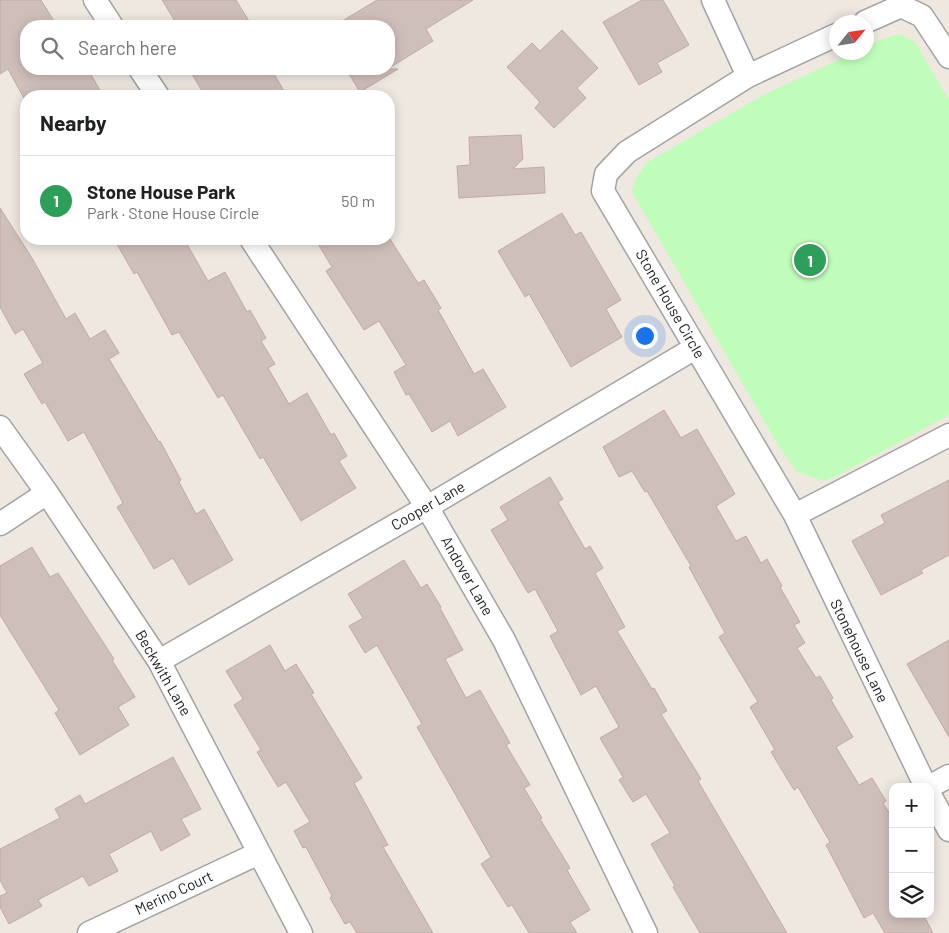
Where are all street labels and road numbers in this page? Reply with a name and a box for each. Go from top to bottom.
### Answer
street label: Stone House Circle [632,246,709,361]
street label: Cooper Lane [387,477,468,533]
street label: Andover Lane [438,533,498,618]
street label: Stonehouse Lane [827,596,893,705]
street label: Beckwith Lane [132,626,196,719]
street label: Merino Court [132,866,215,918]

